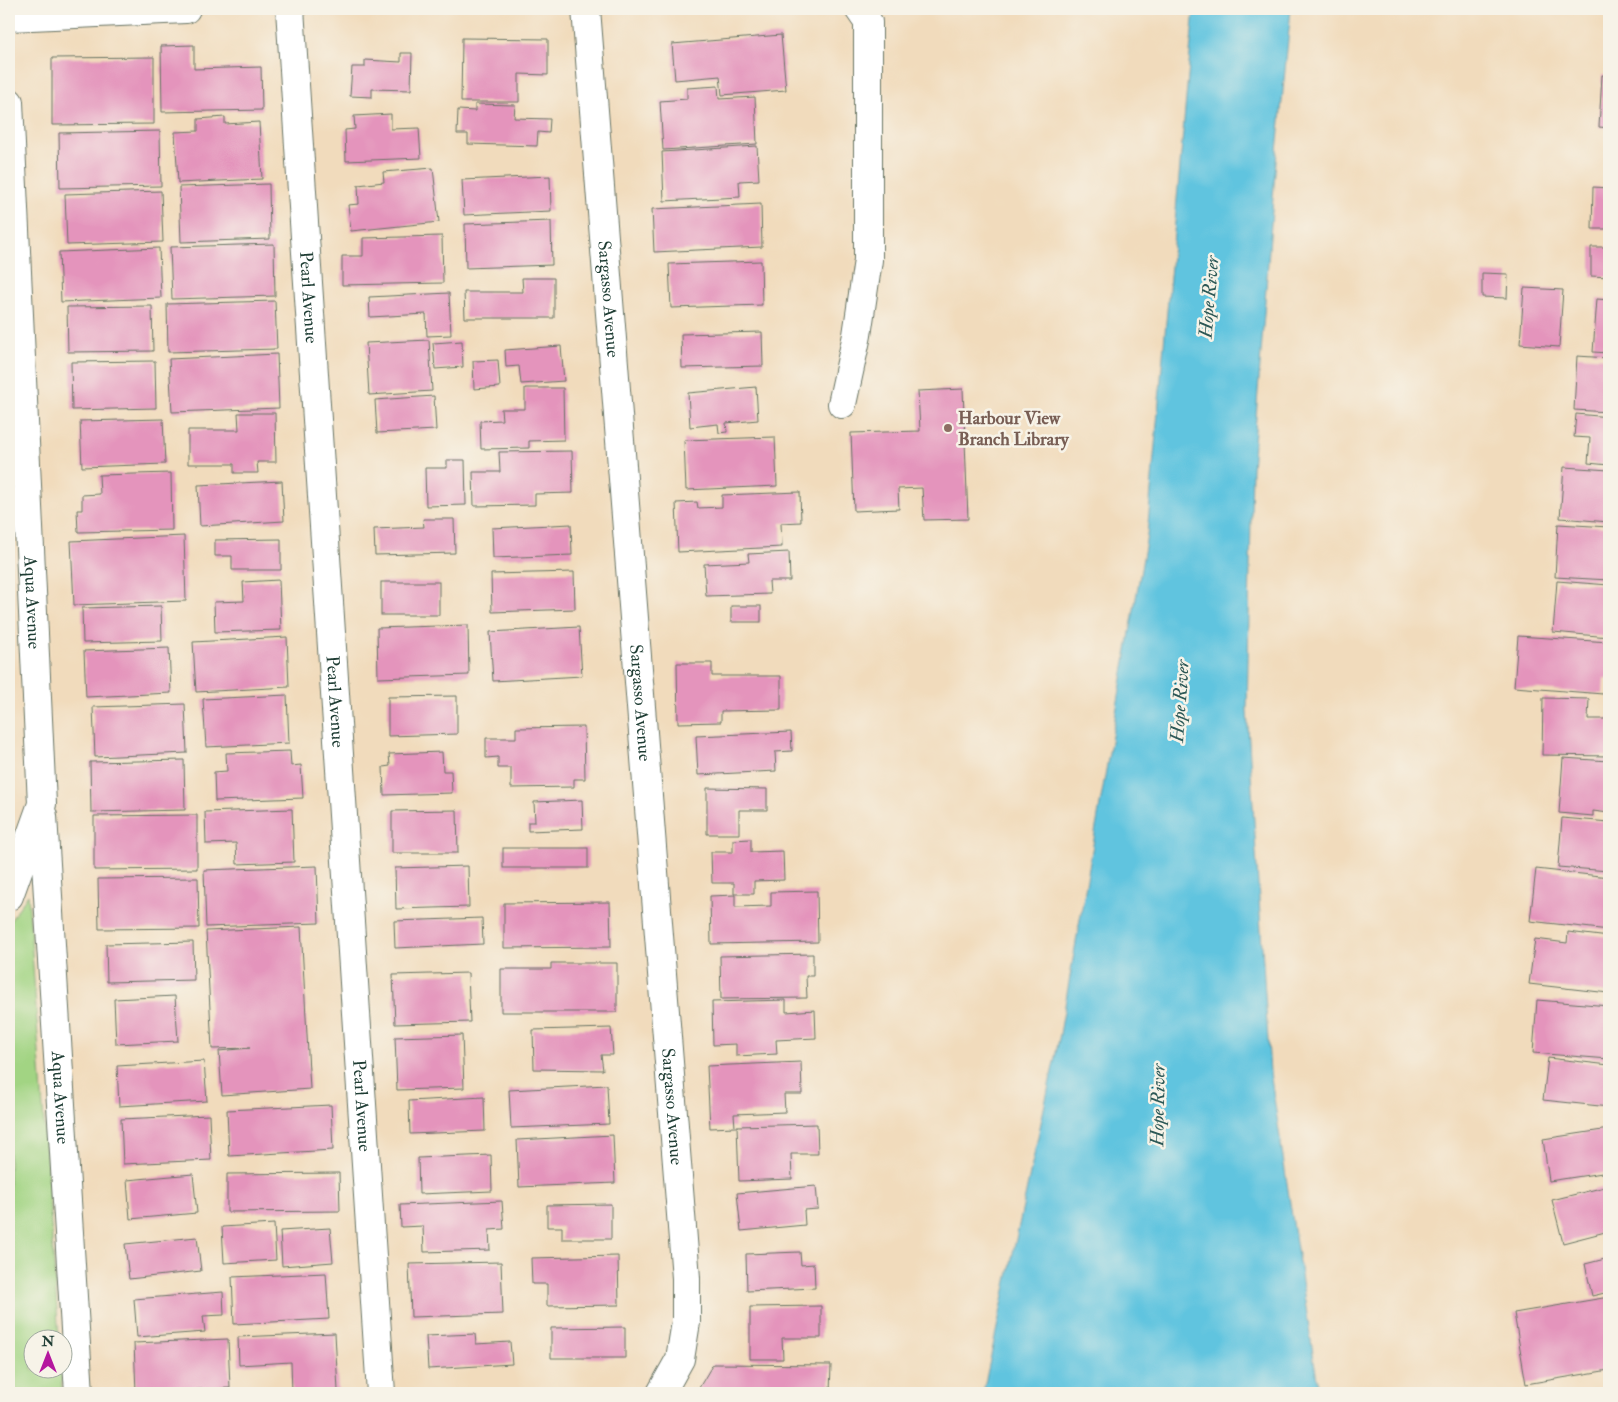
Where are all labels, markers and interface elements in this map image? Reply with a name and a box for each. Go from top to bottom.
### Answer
street label: Sargasso Avenue [592,240,624,359]
street label: Pearl Avenue [294,251,323,345]
water label: Hope River [1193,254,1225,340]
place label: Harbour View Branch Library [958,407,1070,451]
marker: Harbour View Branch Library [942,422,954,434]
street label: Aqua Avenue [18,554,46,650]
street label: Sargasso Avenue [624,644,656,763]
street label: Pearl Avenue [321,655,350,749]
water label: Hope River [1165,658,1195,744]
street label: Sargasso Avenue [656,1047,688,1166]
street label: Aqua Avenue [46,1049,74,1145]
street label: Pearl Avenue [347,1059,376,1153]
water label: Hope River [1145,1063,1171,1147]
north arrow [22,1330,72,1380]
text: N [41,1333,55,1350]

